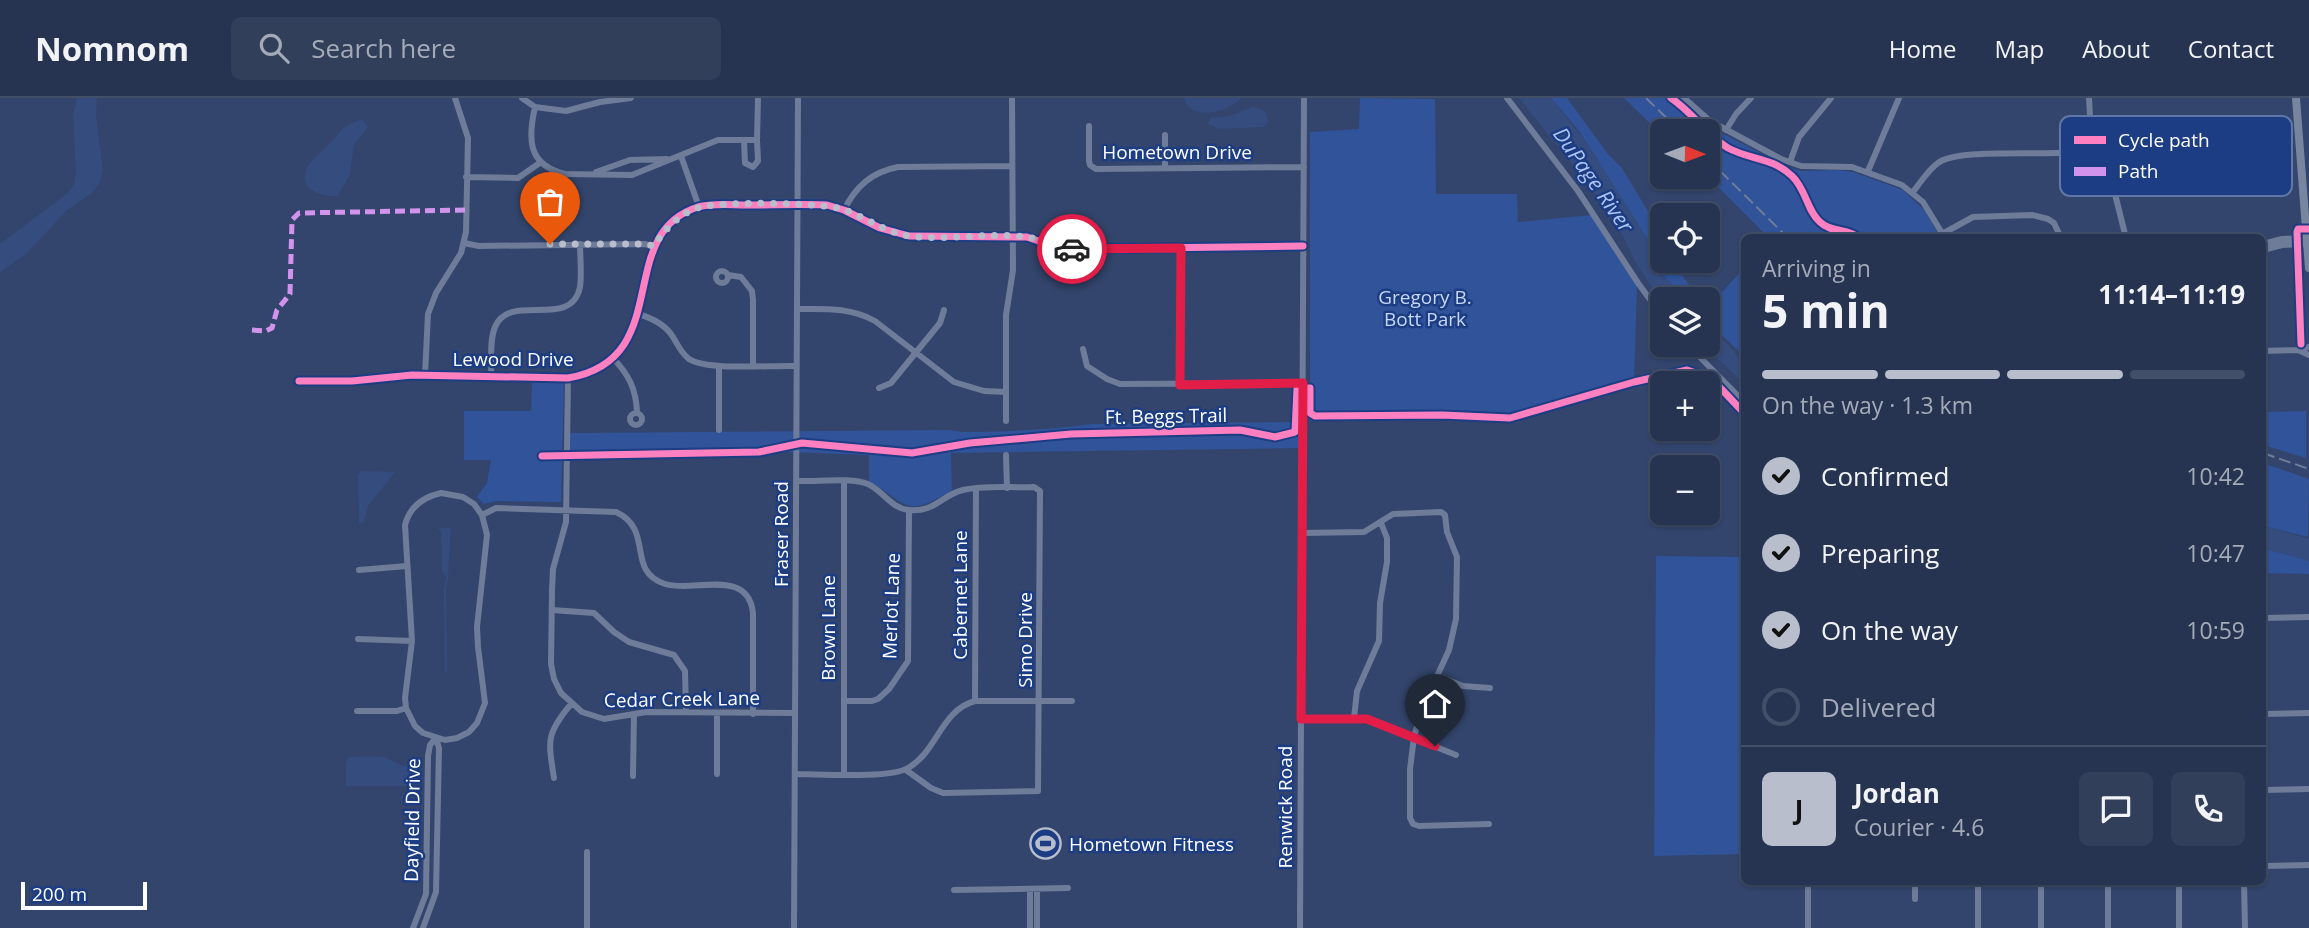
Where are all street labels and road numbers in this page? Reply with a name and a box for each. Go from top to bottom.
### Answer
street label: Hometown Drive [1102,139,1252,165]
street label: Lewood Drive [452,346,574,372]
street label: Ft. Beggs Trail [1105,402,1227,430]
street label: Fraser Road [768,481,794,587]
street label: Cabernet Lane [947,530,973,660]
street label: Merlot Lane [876,552,906,660]
street label: Brown Lane [815,575,841,681]
street label: Simo Drive [1012,592,1038,688]
street label: Cedar Creek Lane [604,685,760,713]
street label: Renwick Road [1272,746,1298,868]
street label: Dayfield Drive [398,758,426,882]

